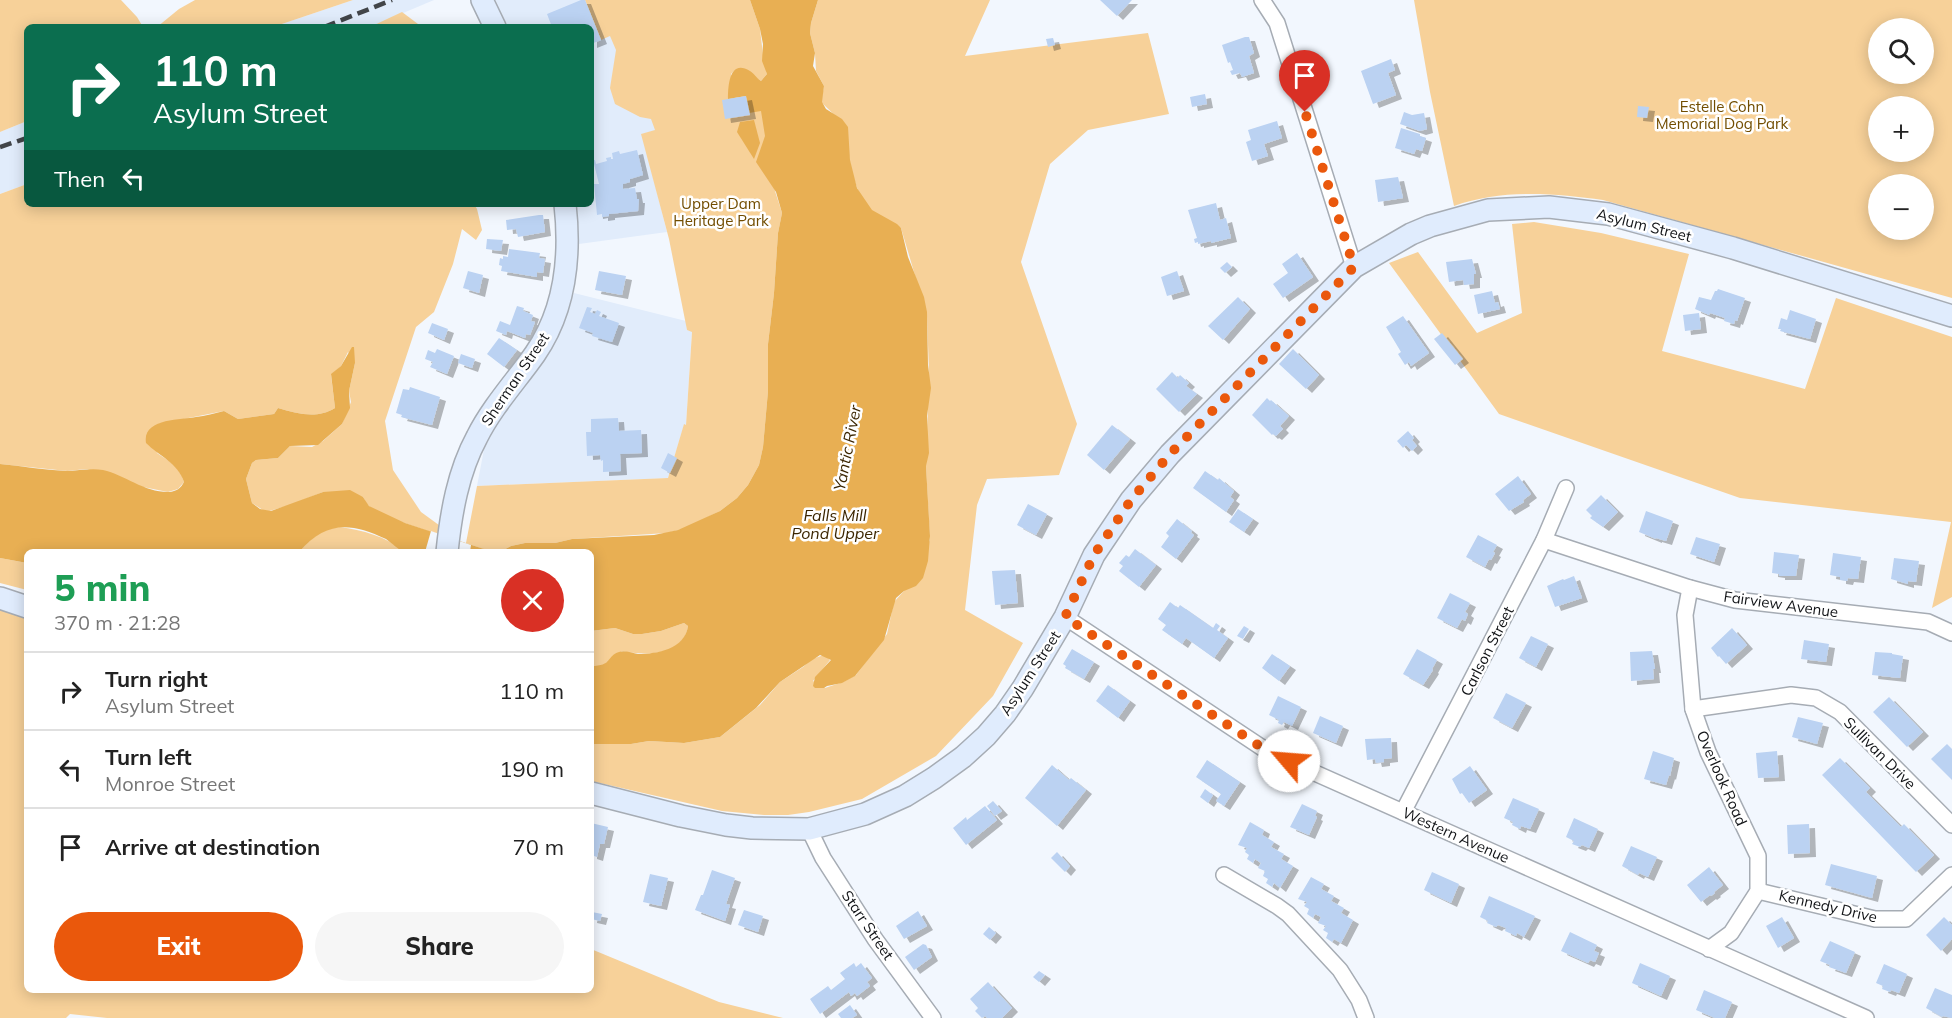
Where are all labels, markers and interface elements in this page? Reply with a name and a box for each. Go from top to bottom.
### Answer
map controls [1868,18,1934,240]
button: search [1868,18,1934,84]
text: 110 m [153,44,278,97]
icon: right [54,48,132,126]
pin [1279,50,1330,112]
icon: arrive [1288,59,1321,92]
text: Asylum Street [153,96,328,130]
button: + [1868,96,1934,162]
park label: Estelle Cohn Memorial Dog Park [1656,97,1789,133]
icon: left [117,162,150,195]
text: Then [54,165,105,193]
button: − [1868,174,1934,240]
park label: Upper Dam Heritage Park [673,194,769,230]
street label: Asylum Street [1595,204,1693,246]
street label: Sherman Street [477,329,553,429]
water label: Yantic River [829,402,865,492]
water label: Falls Mill Pond Upper [791,505,880,543]
text: 5 min [54,565,150,610]
button: close [501,569,564,632]
street label: Fairview Avenue [1723,587,1839,621]
street label: Carlson Street [1456,603,1518,699]
text: 370 m · 21:28 [54,610,180,635]
street label: Asylum Street [996,627,1064,719]
text: Turn right [105,665,208,693]
icon: right [54,675,87,708]
text: 110 m [499,677,564,705]
text: Asylum Street [105,693,234,718]
street label: Sullivan Drive [1840,713,1920,793]
street label: Overlook Road [1693,727,1751,829]
position arrow [1257,729,1321,793]
text: Turn left [105,743,192,771]
icon: left [54,753,87,786]
text: 190 m [499,755,564,783]
text: Monroe Street [105,771,235,796]
street label: Western Avenue [1400,803,1512,867]
icon: arrive [54,831,87,864]
text: Arrive at destination [105,833,320,861]
text: 70 m [513,833,564,861]
street label: Kennedy Drive [1777,885,1879,927]
street label: Starr Street [838,887,898,963]
button: Exit [54,912,303,981]
button: Share [315,912,564,981]

